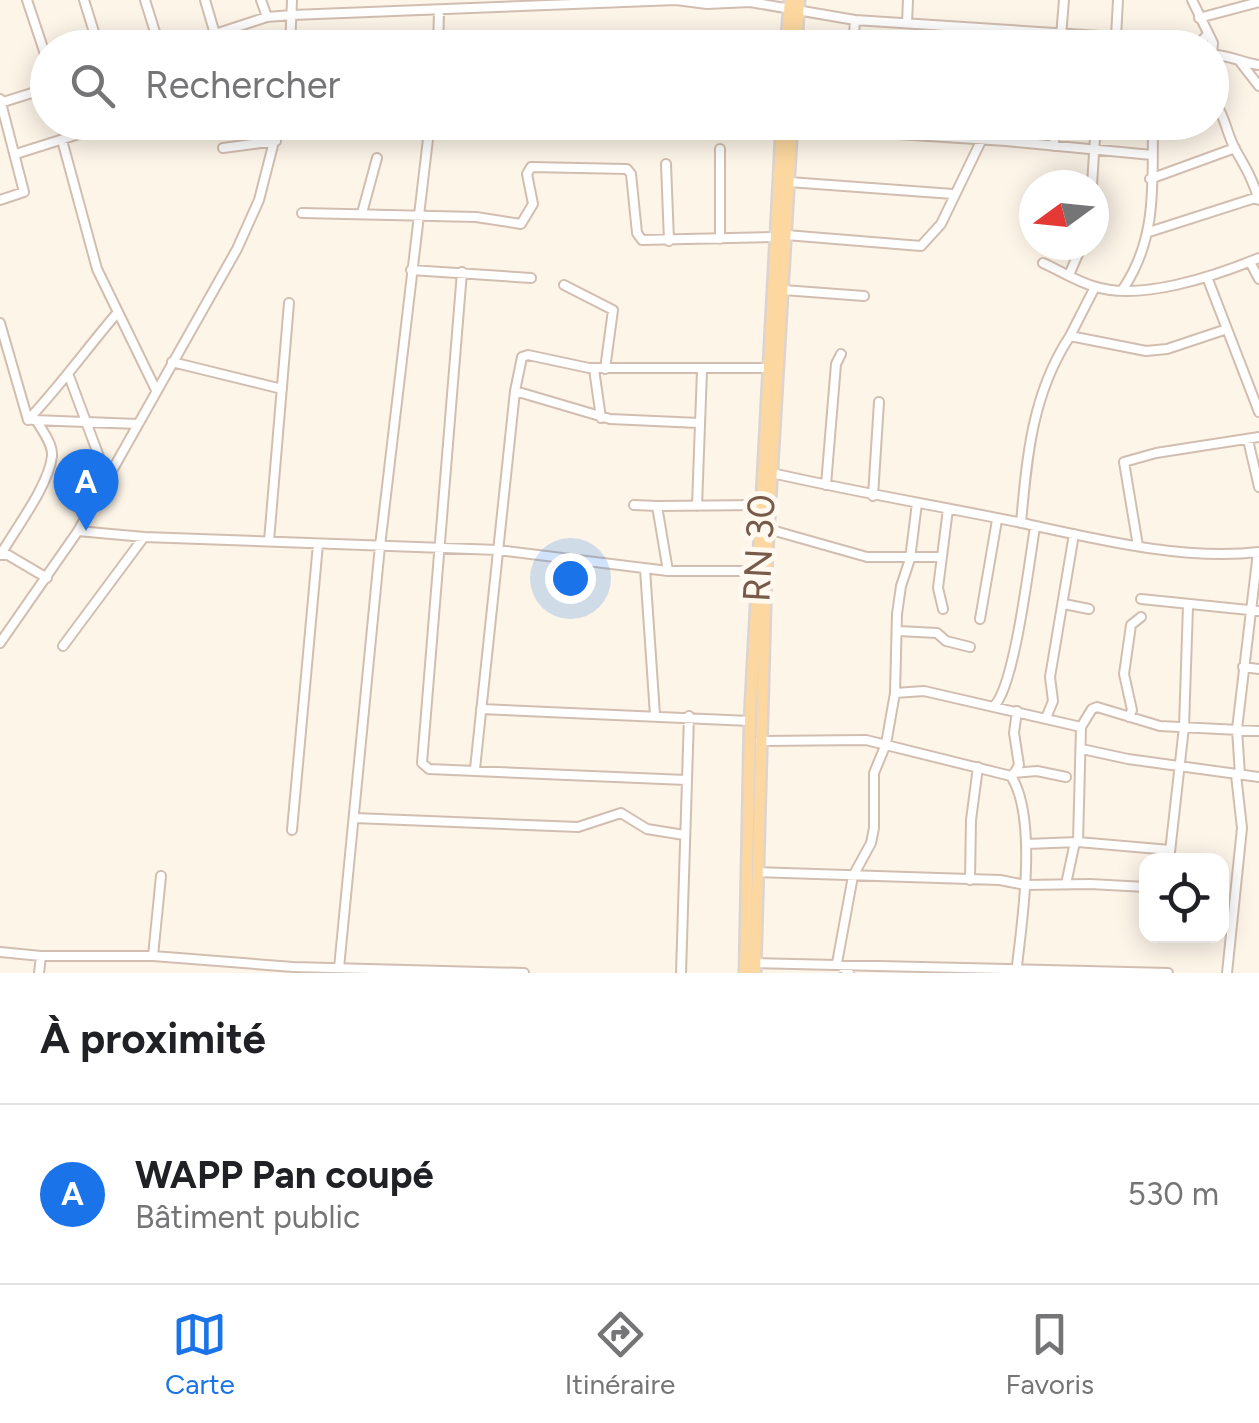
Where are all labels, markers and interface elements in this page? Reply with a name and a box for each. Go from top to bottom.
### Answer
search box [30,30,1229,140]
icon: search [65,58,120,113]
text: Rechercher [145,62,340,108]
north arrow [1019,170,1109,260]
pin: A [54,448,118,531]
street label: RN 30 [733,493,785,603]
your location [545,553,596,604]
map controls [1139,853,1229,943]
button: locate [1139,853,1229,943]
text: À proximité [40,1013,266,1064]
text: WAPP Pan coupé [135,1152,434,1198]
text: A [61,1175,84,1213]
text: 530 m [1128,1175,1219,1213]
text: Bâtiment public [135,1198,360,1236]
tab: Carte [165,1307,235,1401]
tab: Itinéraire [565,1307,675,1401]
tab: Favoris [1005,1307,1094,1401]

